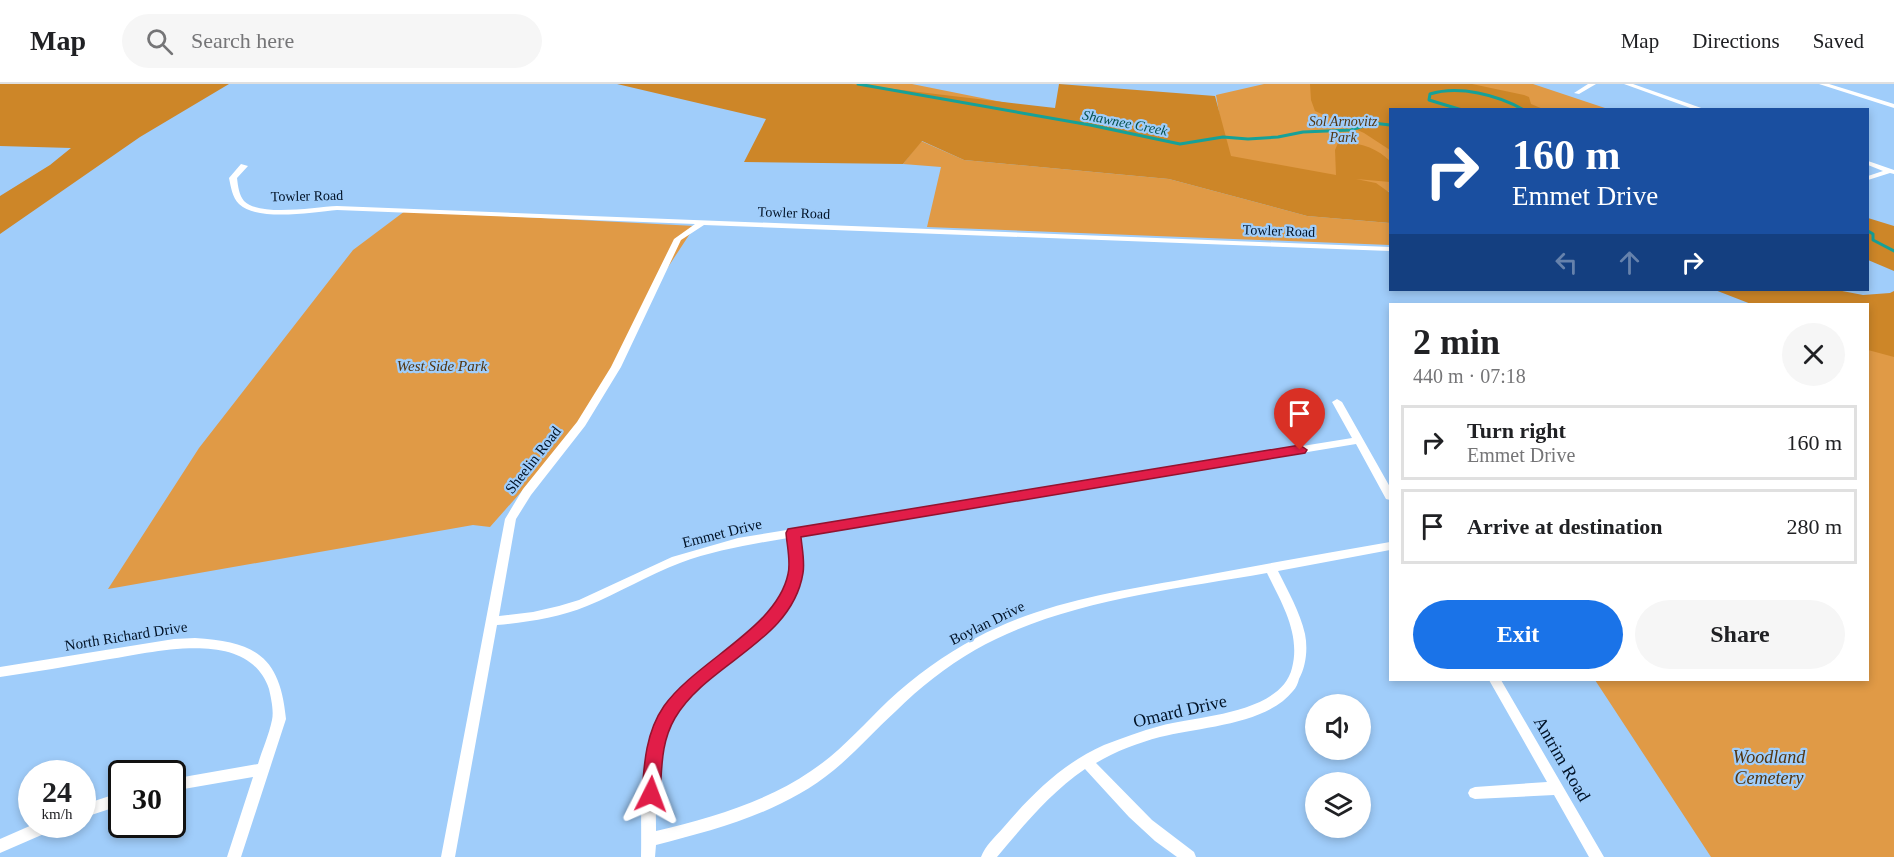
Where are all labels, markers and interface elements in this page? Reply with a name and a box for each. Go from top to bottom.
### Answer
search box [122,14,542,68]
text: Map [30,25,86,56]
icon: search [143,25,176,58]
text: Search here [191,28,294,53]
text: Map [1621,29,1659,53]
text: Directions [1692,29,1780,53]
text: Saved [1813,29,1864,53]
water label: Shawnee Creek [1081,107,1169,139]
park label: Sol Arnovitz Park [1309,114,1378,145]
icon: right [1413,132,1491,210]
text: 160 m [1512,132,1621,178]
text: Emmet Drive [1512,181,1658,211]
street label: Towler Road [271,188,343,204]
street label: Towler Road [758,204,830,222]
street label: Towler Road [1243,222,1315,240]
icon: left [1550,246,1583,279]
icon: ahead [1613,246,1646,279]
icon: right [1676,246,1709,279]
text: 2 min [1413,322,1500,362]
button: close [1782,323,1845,386]
park label: West Side Park [397,358,487,374]
text: 440 m · 07:18 [1413,365,1526,387]
pin [1274,388,1325,450]
icon: arrive [1283,397,1316,430]
text: Turn right [1467,418,1566,443]
street label: Sheelin Road [502,423,564,497]
icon: right [1416,426,1449,459]
text: 160 m [1786,430,1842,455]
text: Emmet Drive [1467,444,1575,466]
icon: arrive [1416,510,1449,543]
text: Arrive at destination [1467,514,1663,539]
text: 280 m [1786,514,1842,539]
street label: Emmet Drive [681,515,764,551]
street label: Boylan Drive [947,598,1027,648]
button: Exit [1413,600,1623,669]
button: Share [1635,600,1845,669]
street label: North Richard Drive [63,618,189,654]
street label: Omard Drive [1131,691,1229,731]
map controls [1305,694,1371,838]
button: sound [1305,694,1371,760]
street label: Antrim Road [1530,713,1594,805]
park label: Woodland Cemetery [1733,747,1806,788]
speed limit sign: 30 [108,760,186,838]
position arrow [619,762,683,826]
button: layers [1305,772,1371,838]
text: 24 [42,775,72,808]
text: km/h [42,806,72,822]

